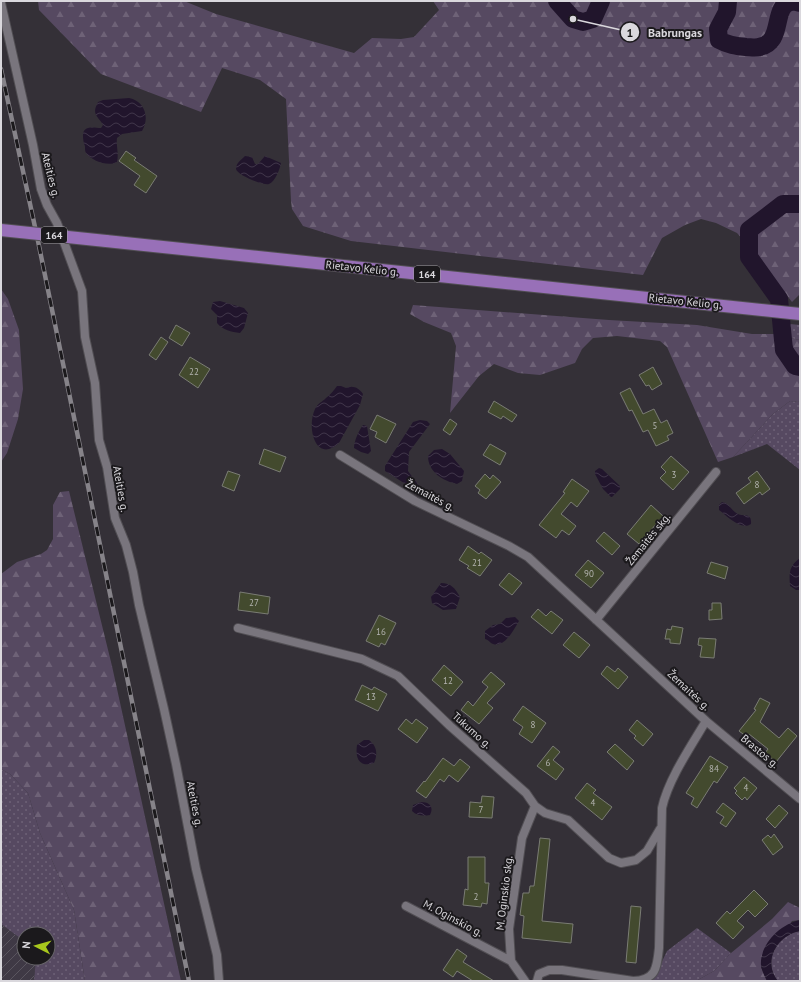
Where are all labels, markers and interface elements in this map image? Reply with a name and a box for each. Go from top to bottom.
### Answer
callout: Babrungas [620,20,710,44]
text: 1 [627,25,633,40]
text: Babrungas [648,25,702,40]
street label: Ateities g. [39,151,63,199]
road number: 164 [41,227,67,243]
street label: Rietavo Kelio g. [325,257,399,279]
road number: 164 [414,266,440,282]
street label: Rietavo Kelio g. [648,290,722,312]
house number: 22 [189,366,199,377]
house number: 5 [653,420,658,431]
street label: Ateities g. [110,465,132,513]
house number: 3 [672,469,677,480]
street label: Žemaitės g. [403,476,457,514]
house number: 8 [755,479,760,490]
street label: Žemaitės skg. [623,510,673,568]
house number: 21 [472,557,482,568]
house number: 90 [584,568,594,579]
house number: 27 [249,597,259,608]
house number: 16 [376,626,386,637]
street label: Žemaitės g. [665,667,713,713]
house number: 12 [443,675,453,686]
house number: 13 [366,691,376,702]
street label: Tukumo g. [449,709,495,751]
house number: 8 [531,719,536,730]
street label: Brastos g. [738,731,782,771]
house number: 6 [546,757,551,768]
house number: 84 [709,763,719,774]
street label: Ateities g. [184,780,206,828]
house number: 4 [744,782,749,793]
house number: 4 [591,797,596,808]
house number: 7 [479,804,484,815]
street label: M. Oginskio skg. [492,855,516,931]
house number: 2 [474,891,479,902]
street label: M. Oginskio g. [421,896,485,940]
north arrow [16,926,56,966]
text: N [19,941,33,949]

